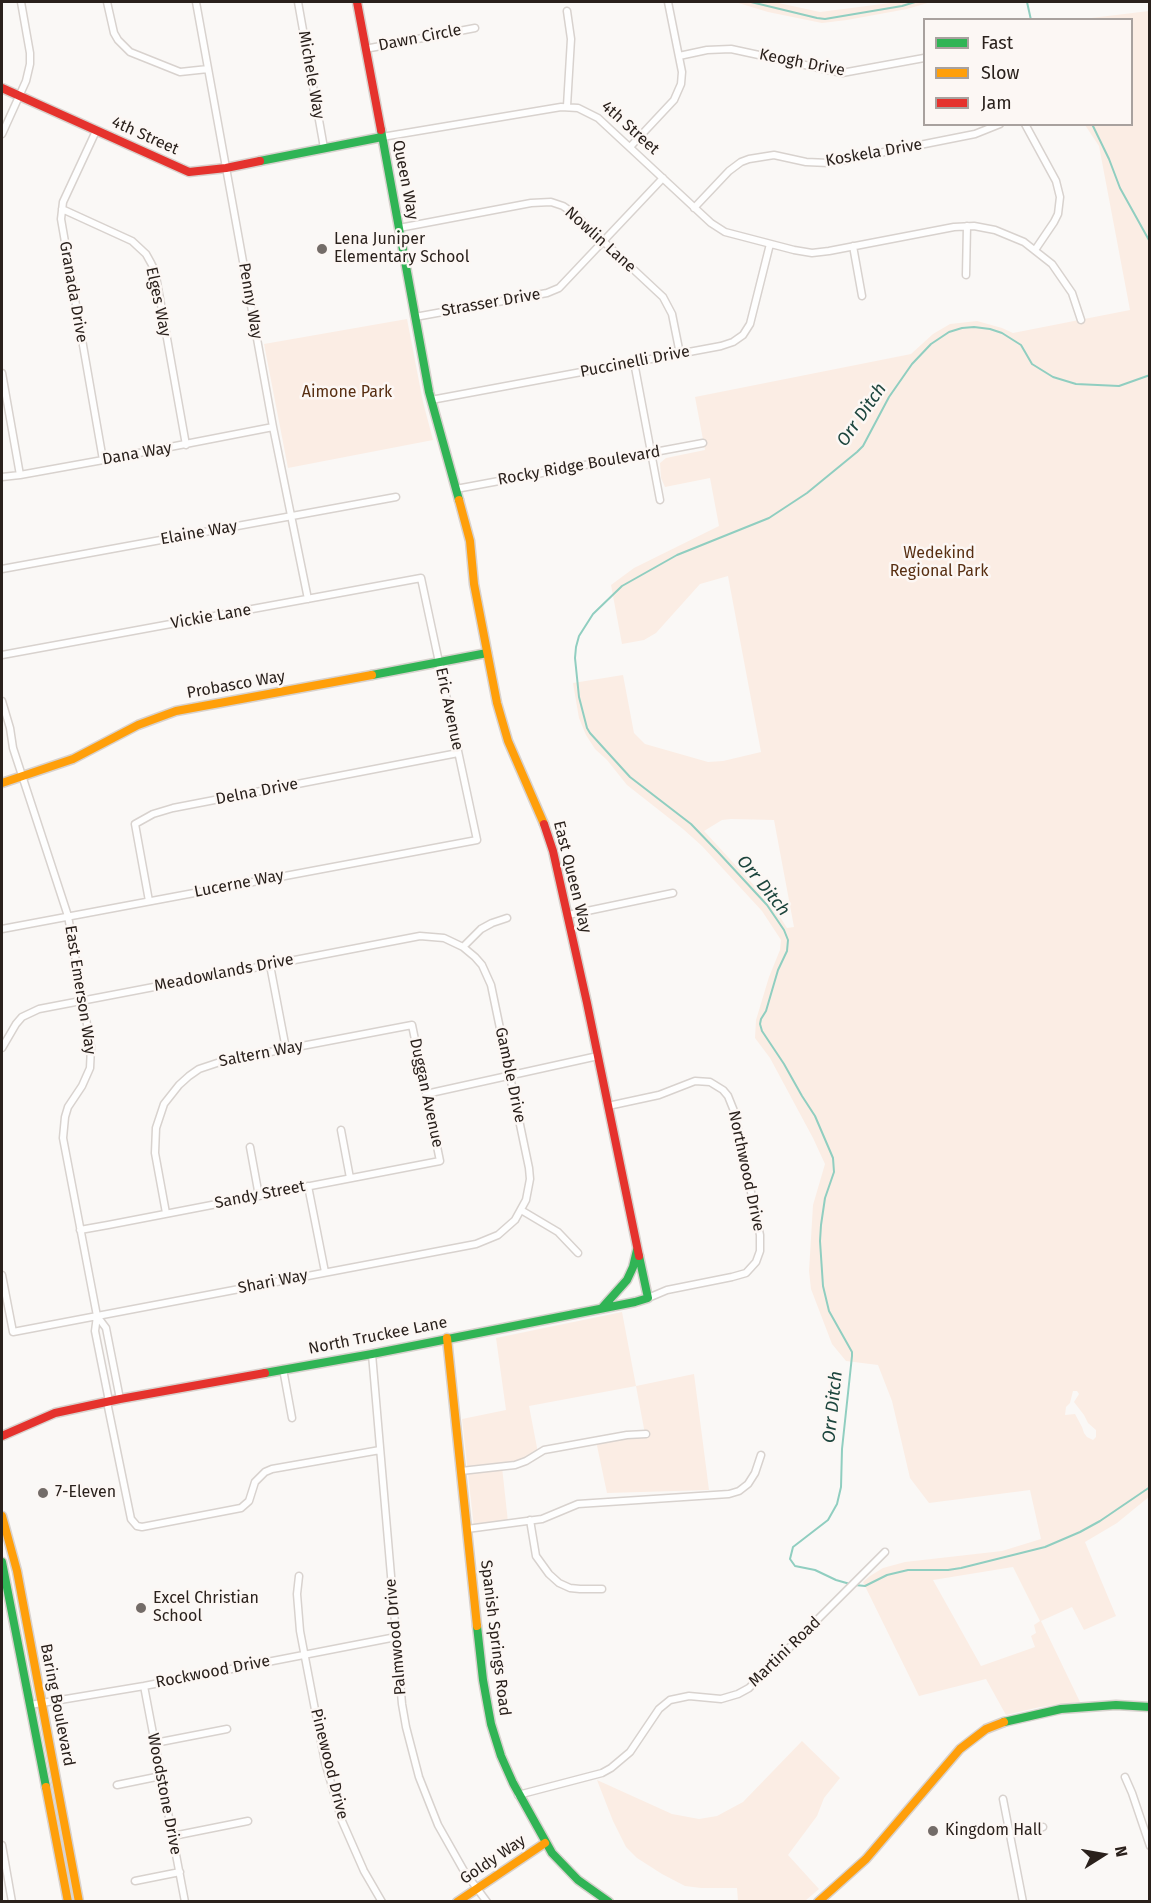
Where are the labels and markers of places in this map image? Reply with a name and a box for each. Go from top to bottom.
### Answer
place label: Lena Juniper Elementary School [334,230,469,268]
marker: Lena Juniper Elementary School [315,242,329,256]
place label: 7-Eleven [55,1483,116,1503]
marker: 7-Eleven [36,1486,50,1500]
place label: Excel Christian School [153,1589,259,1627]
marker: Excel Christian School [134,1601,148,1615]
place label: Kingdom Hall [945,1821,1042,1841]
marker: Kingdom Hall [926,1824,940,1838]

